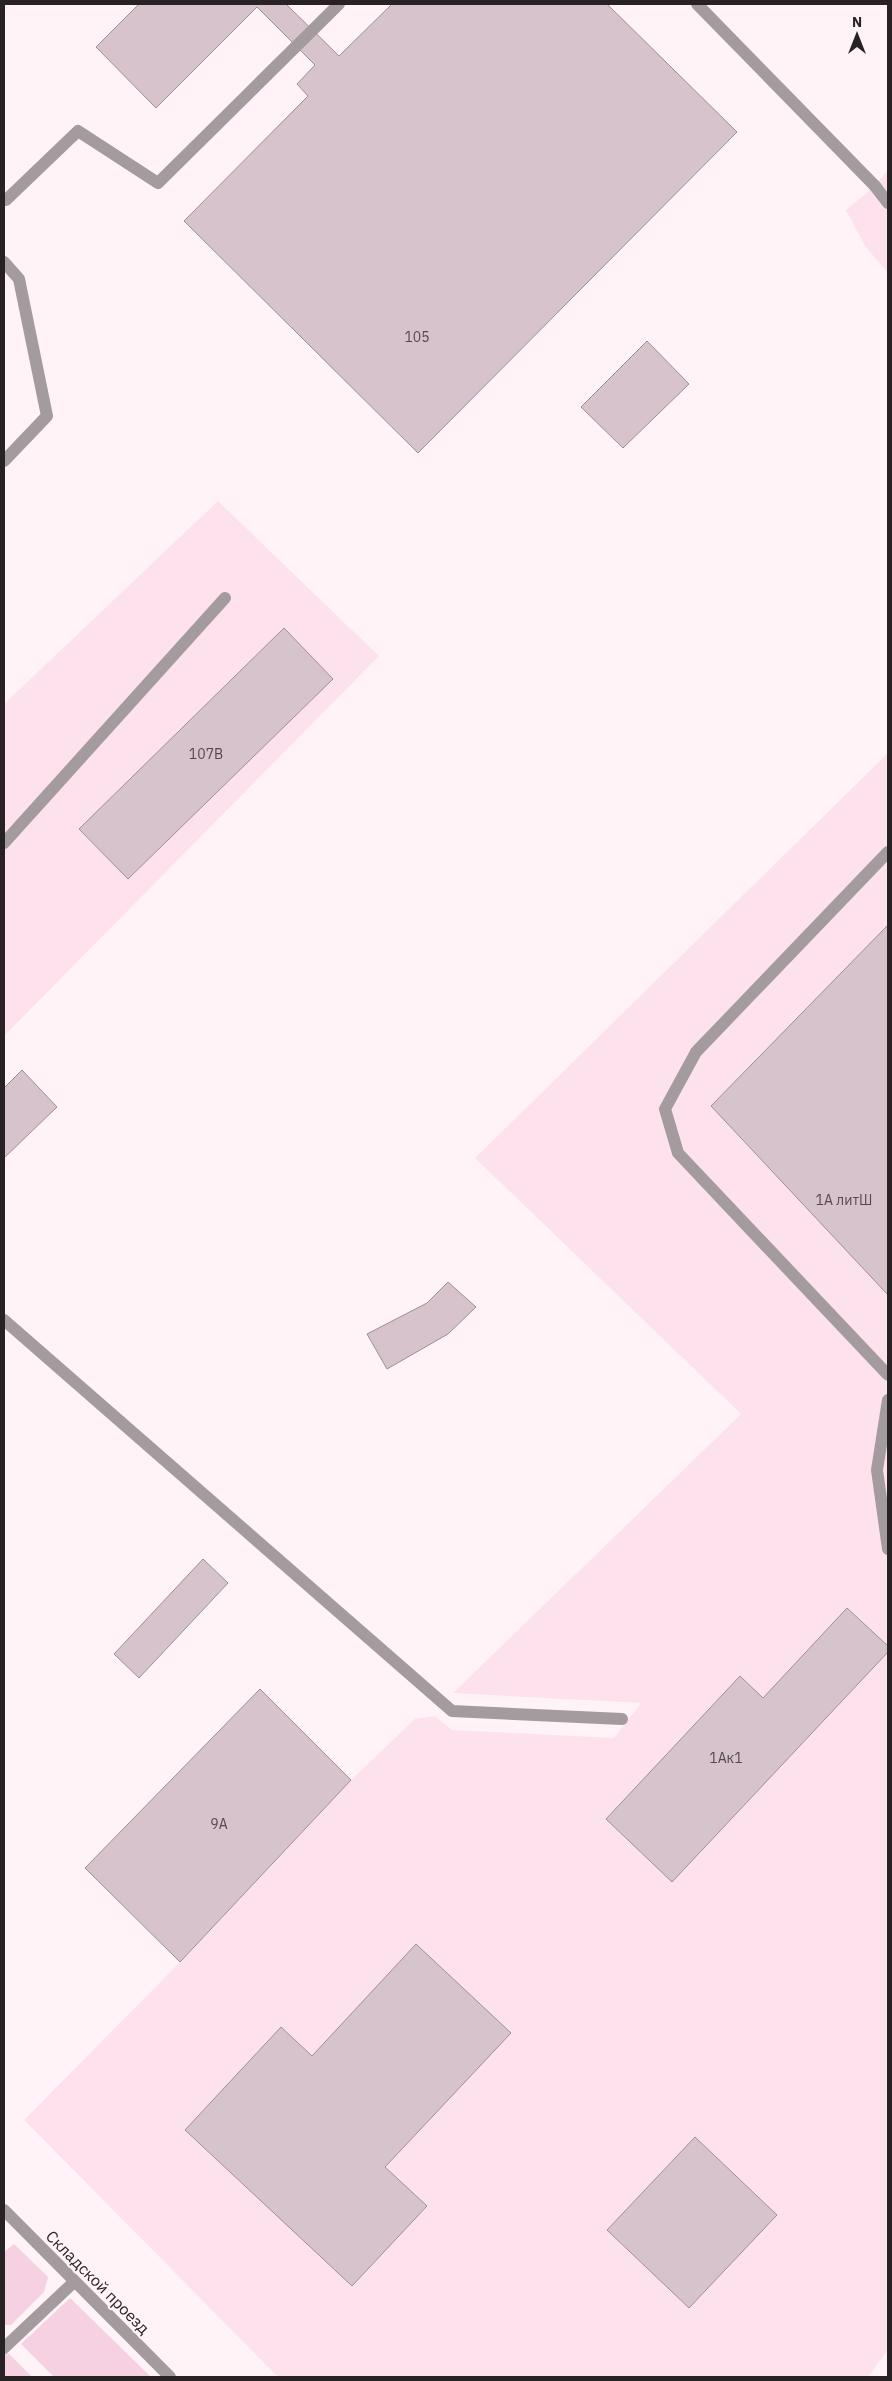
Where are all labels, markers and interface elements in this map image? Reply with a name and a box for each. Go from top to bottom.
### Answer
north arrow [832,10,882,60]
text: N [852,13,862,31]
house number: 105 [404,328,430,346]
house number: 107В [189,745,223,763]
house number: 1А литШ [816,1191,872,1209]
house number: 1Ак1 [709,1749,743,1767]
house number: 9А [210,1815,228,1833]
street label: Складской проезд [42,2226,154,2338]

